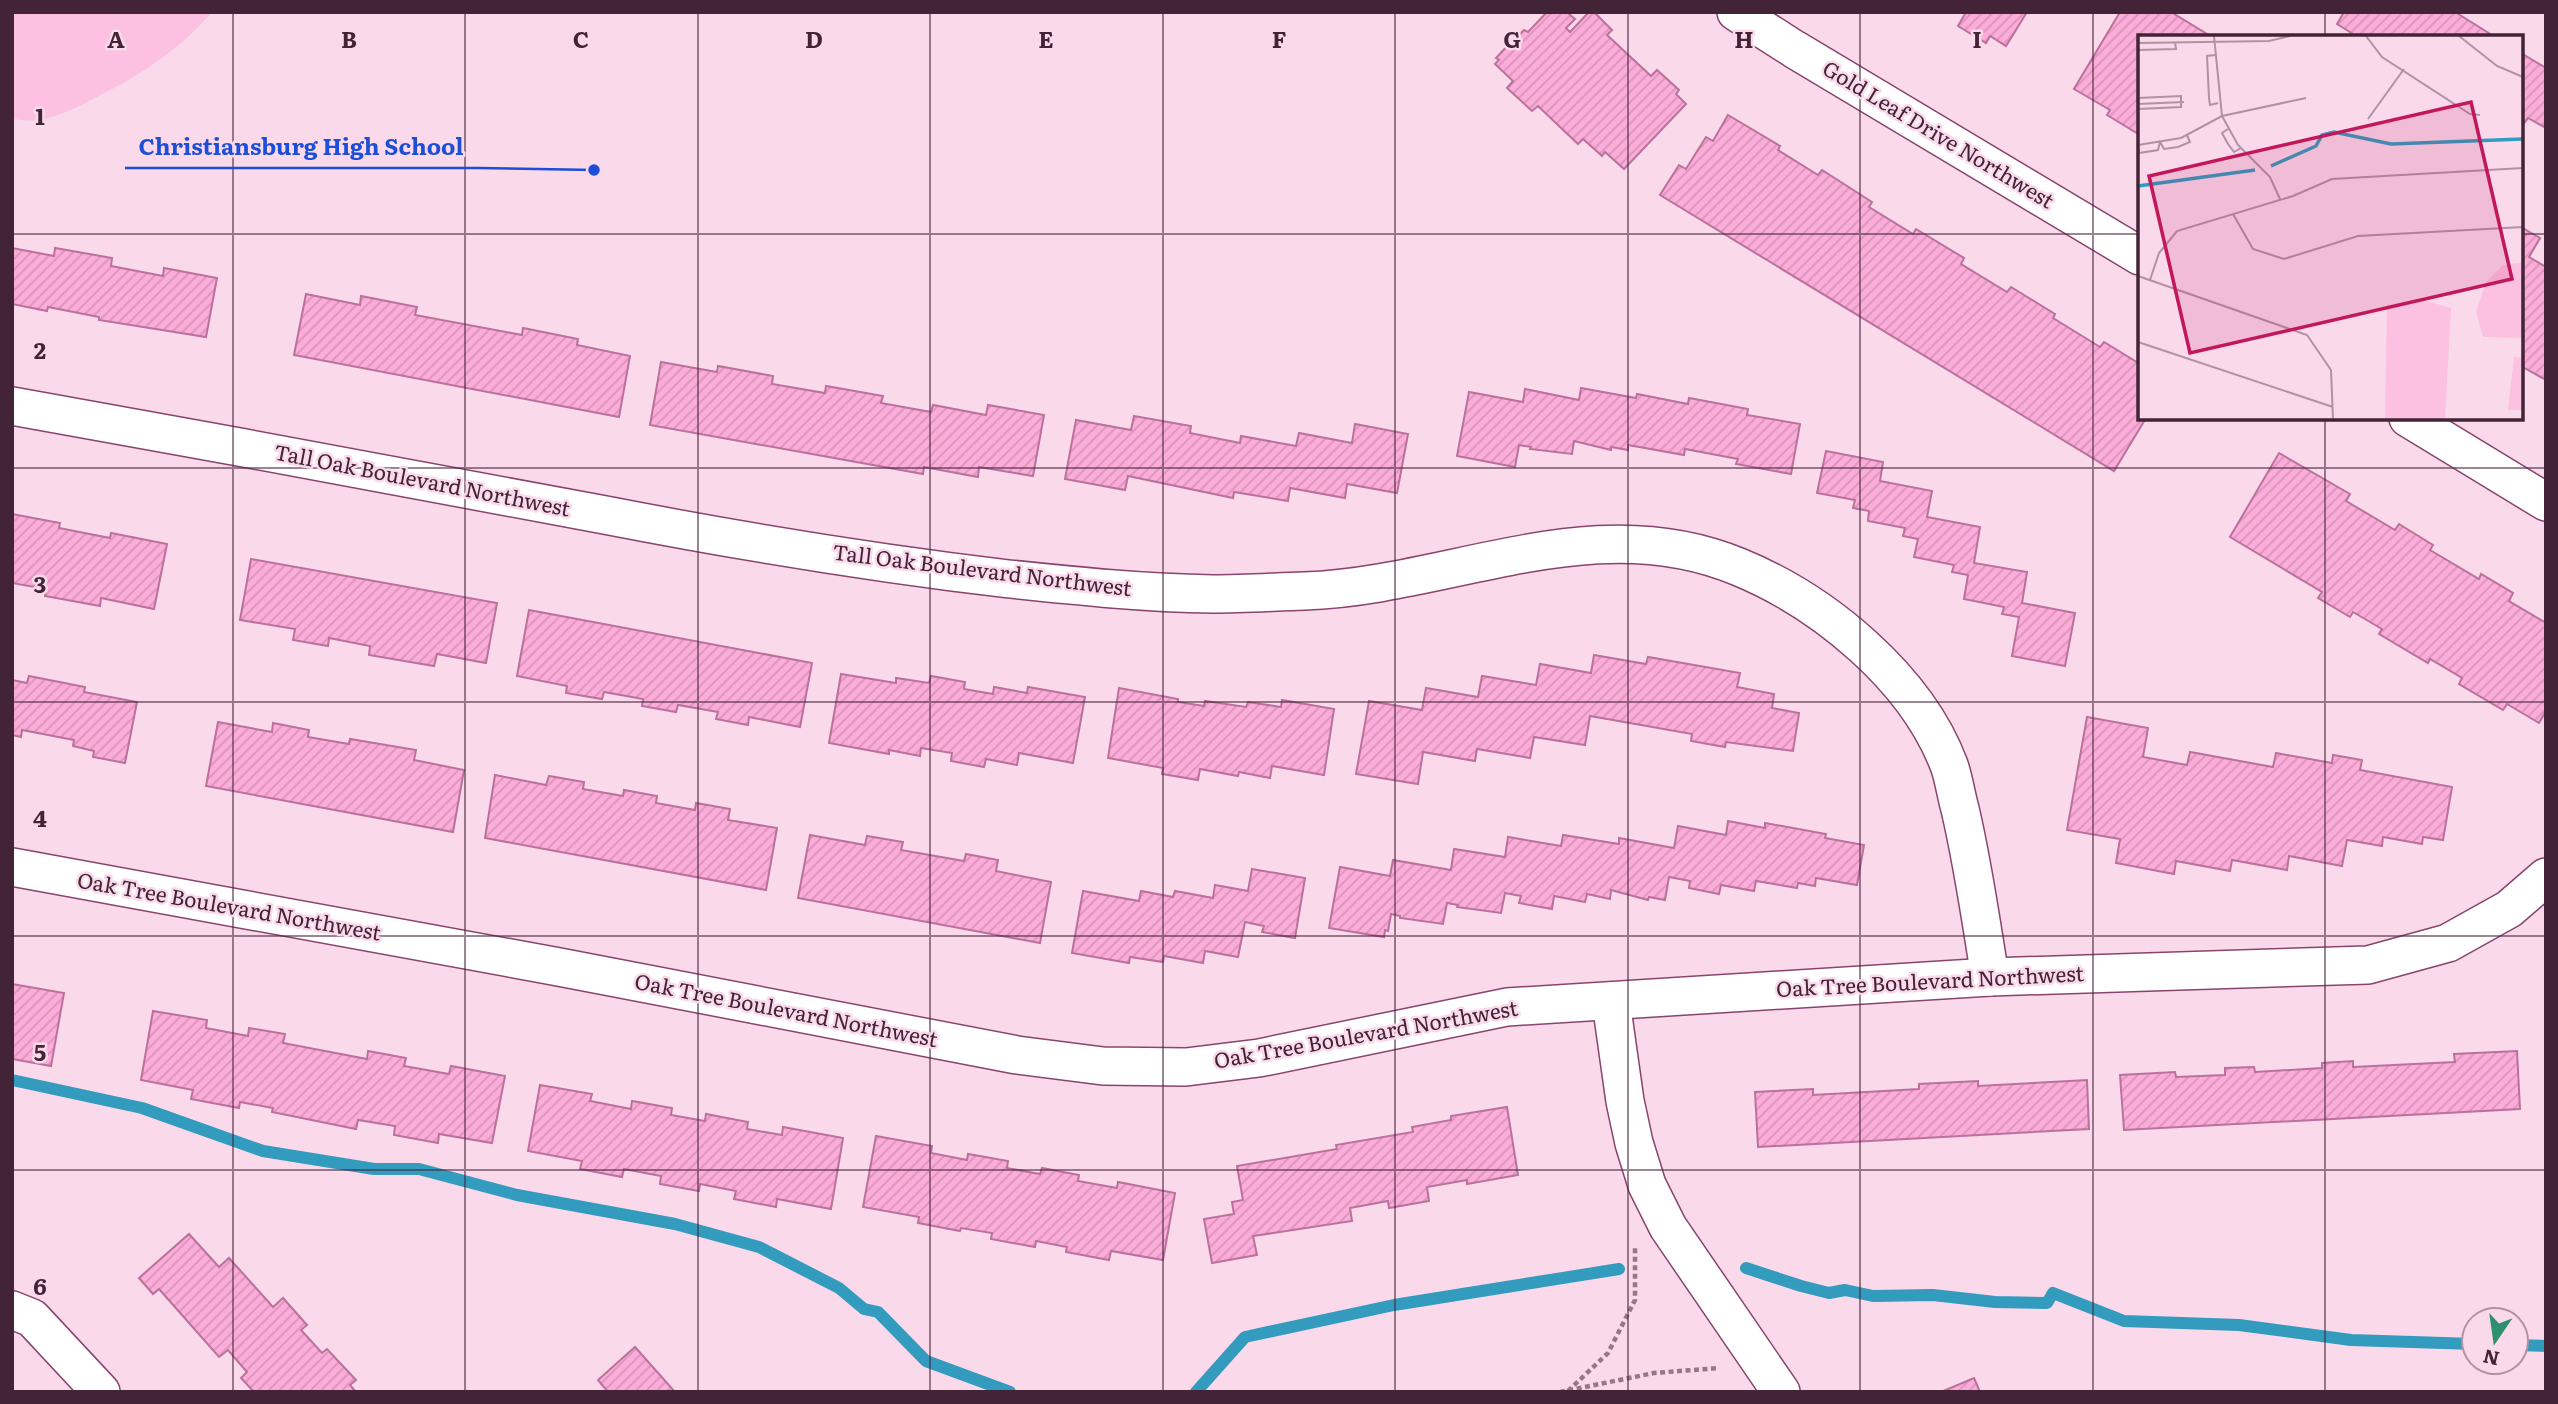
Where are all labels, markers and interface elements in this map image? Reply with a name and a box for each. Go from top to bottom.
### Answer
text: A [107,21,125,55]
text: B [341,21,357,55]
text: C [573,21,589,55]
text: D [805,21,823,55]
text: E [1038,21,1054,55]
text: F [1272,21,1287,55]
text: G [1503,21,1521,55]
text: H [1734,21,1754,55]
text: I [1972,21,1982,55]
inset map [2138,35,2523,420]
street label: Gold Leaf Drive Northwest [1818,51,2061,215]
text: 1 [35,98,45,132]
callout: Christiansburg High School [125,124,478,168]
text: Christiansburg High School [139,128,463,162]
text: 2 [34,332,46,366]
street label: Tall Oak Boulevard Northwest [272,435,574,523]
street label: Tall Oak Boulevard Northwest [831,535,1134,602]
text: 3 [34,566,46,600]
text: 4 [33,800,47,834]
street label: Oak Tree Boulevard Northwest [75,863,384,947]
street label: Oak Tree Boulevard Northwest [1775,956,2085,1003]
street label: Oak Tree Boulevard Northwest [632,964,941,1053]
street label: Oak Tree Boulevard Northwest [1211,990,1520,1075]
text: 5 [34,1034,46,1068]
text: 6 [33,1268,47,1302]
north arrow [2460,1306,2530,1376]
text: N [2480,1343,2502,1374]

